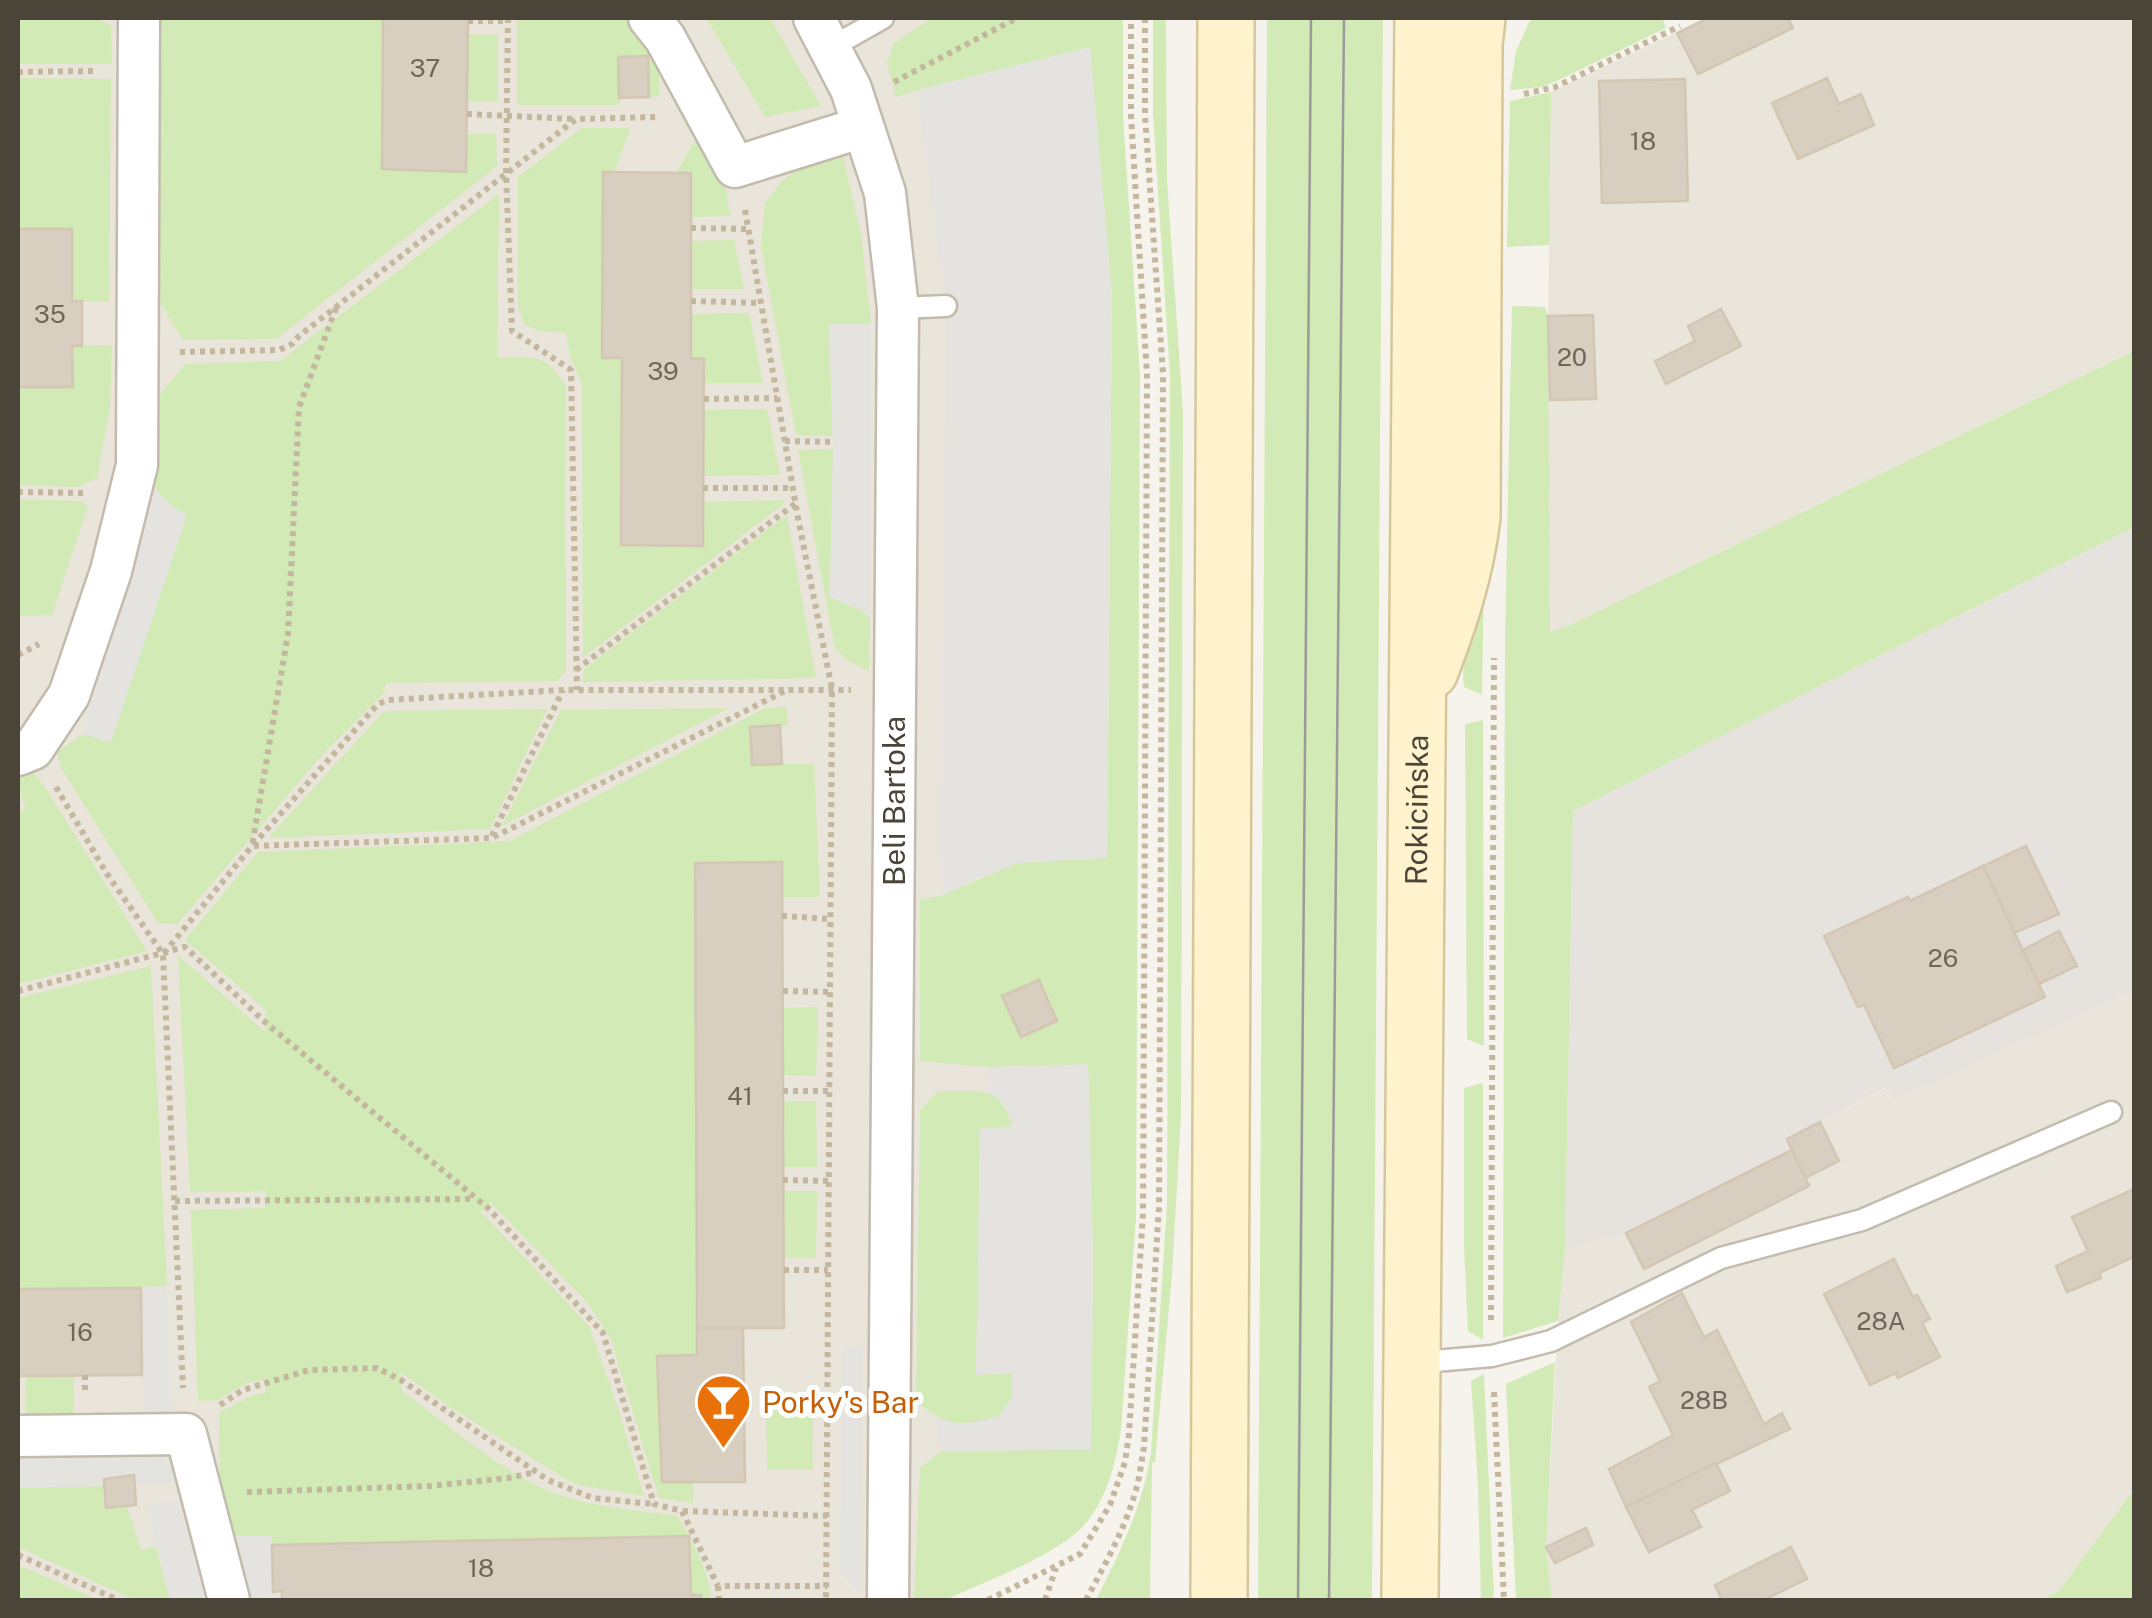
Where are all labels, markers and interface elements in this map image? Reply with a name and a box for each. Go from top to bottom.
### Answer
house number: 37 [410,53,440,83]
house number: 18 [1630,126,1656,156]
house number: 35 [34,299,66,329]
house number: 20 [1557,342,1587,372]
house number: 39 [647,356,679,386]
street label: Beli Bartoka [876,716,912,886]
street label: Rokicińska [1398,735,1435,885]
house number: 26 [1928,943,1958,973]
house number: 41 [727,1081,753,1111]
house number: 28A [1857,1306,1905,1336]
house number: 16 [67,1317,93,1347]
bar icon: Porky's Bar [693,1372,753,1451]
place label: Porky's Bar [762,1384,919,1420]
house number: 28B [1680,1385,1728,1415]
house number: 18 [468,1553,494,1583]

